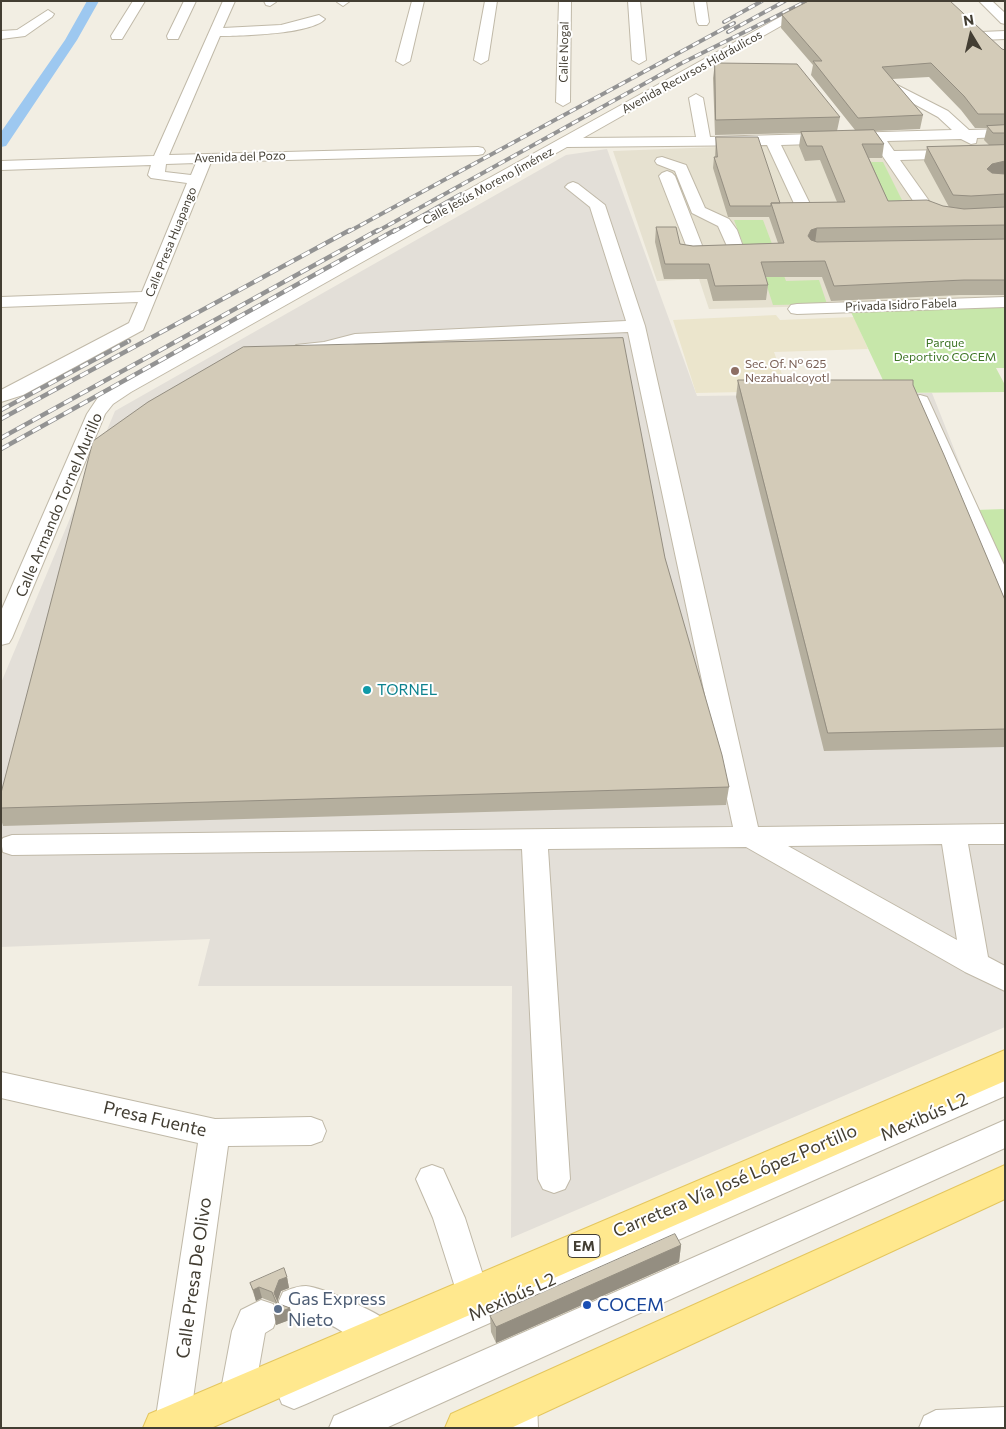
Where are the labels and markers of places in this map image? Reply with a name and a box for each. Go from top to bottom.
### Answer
place label: Sec. Of. N° 625 Nezahualcoyotl [745,357,829,385]
marker: Sec. Of. N° 625 Nezahualcoyotl [729,365,741,377]
place label: TORNEL [377,681,437,699]
marker: TORNEL [361,684,373,696]
place label: Gas Express Nieto [288,1288,386,1330]
place label: COCEM [597,1294,664,1316]
marker: COCEM [581,1299,593,1311]
marker: Gas Express Nieto [272,1303,284,1315]

